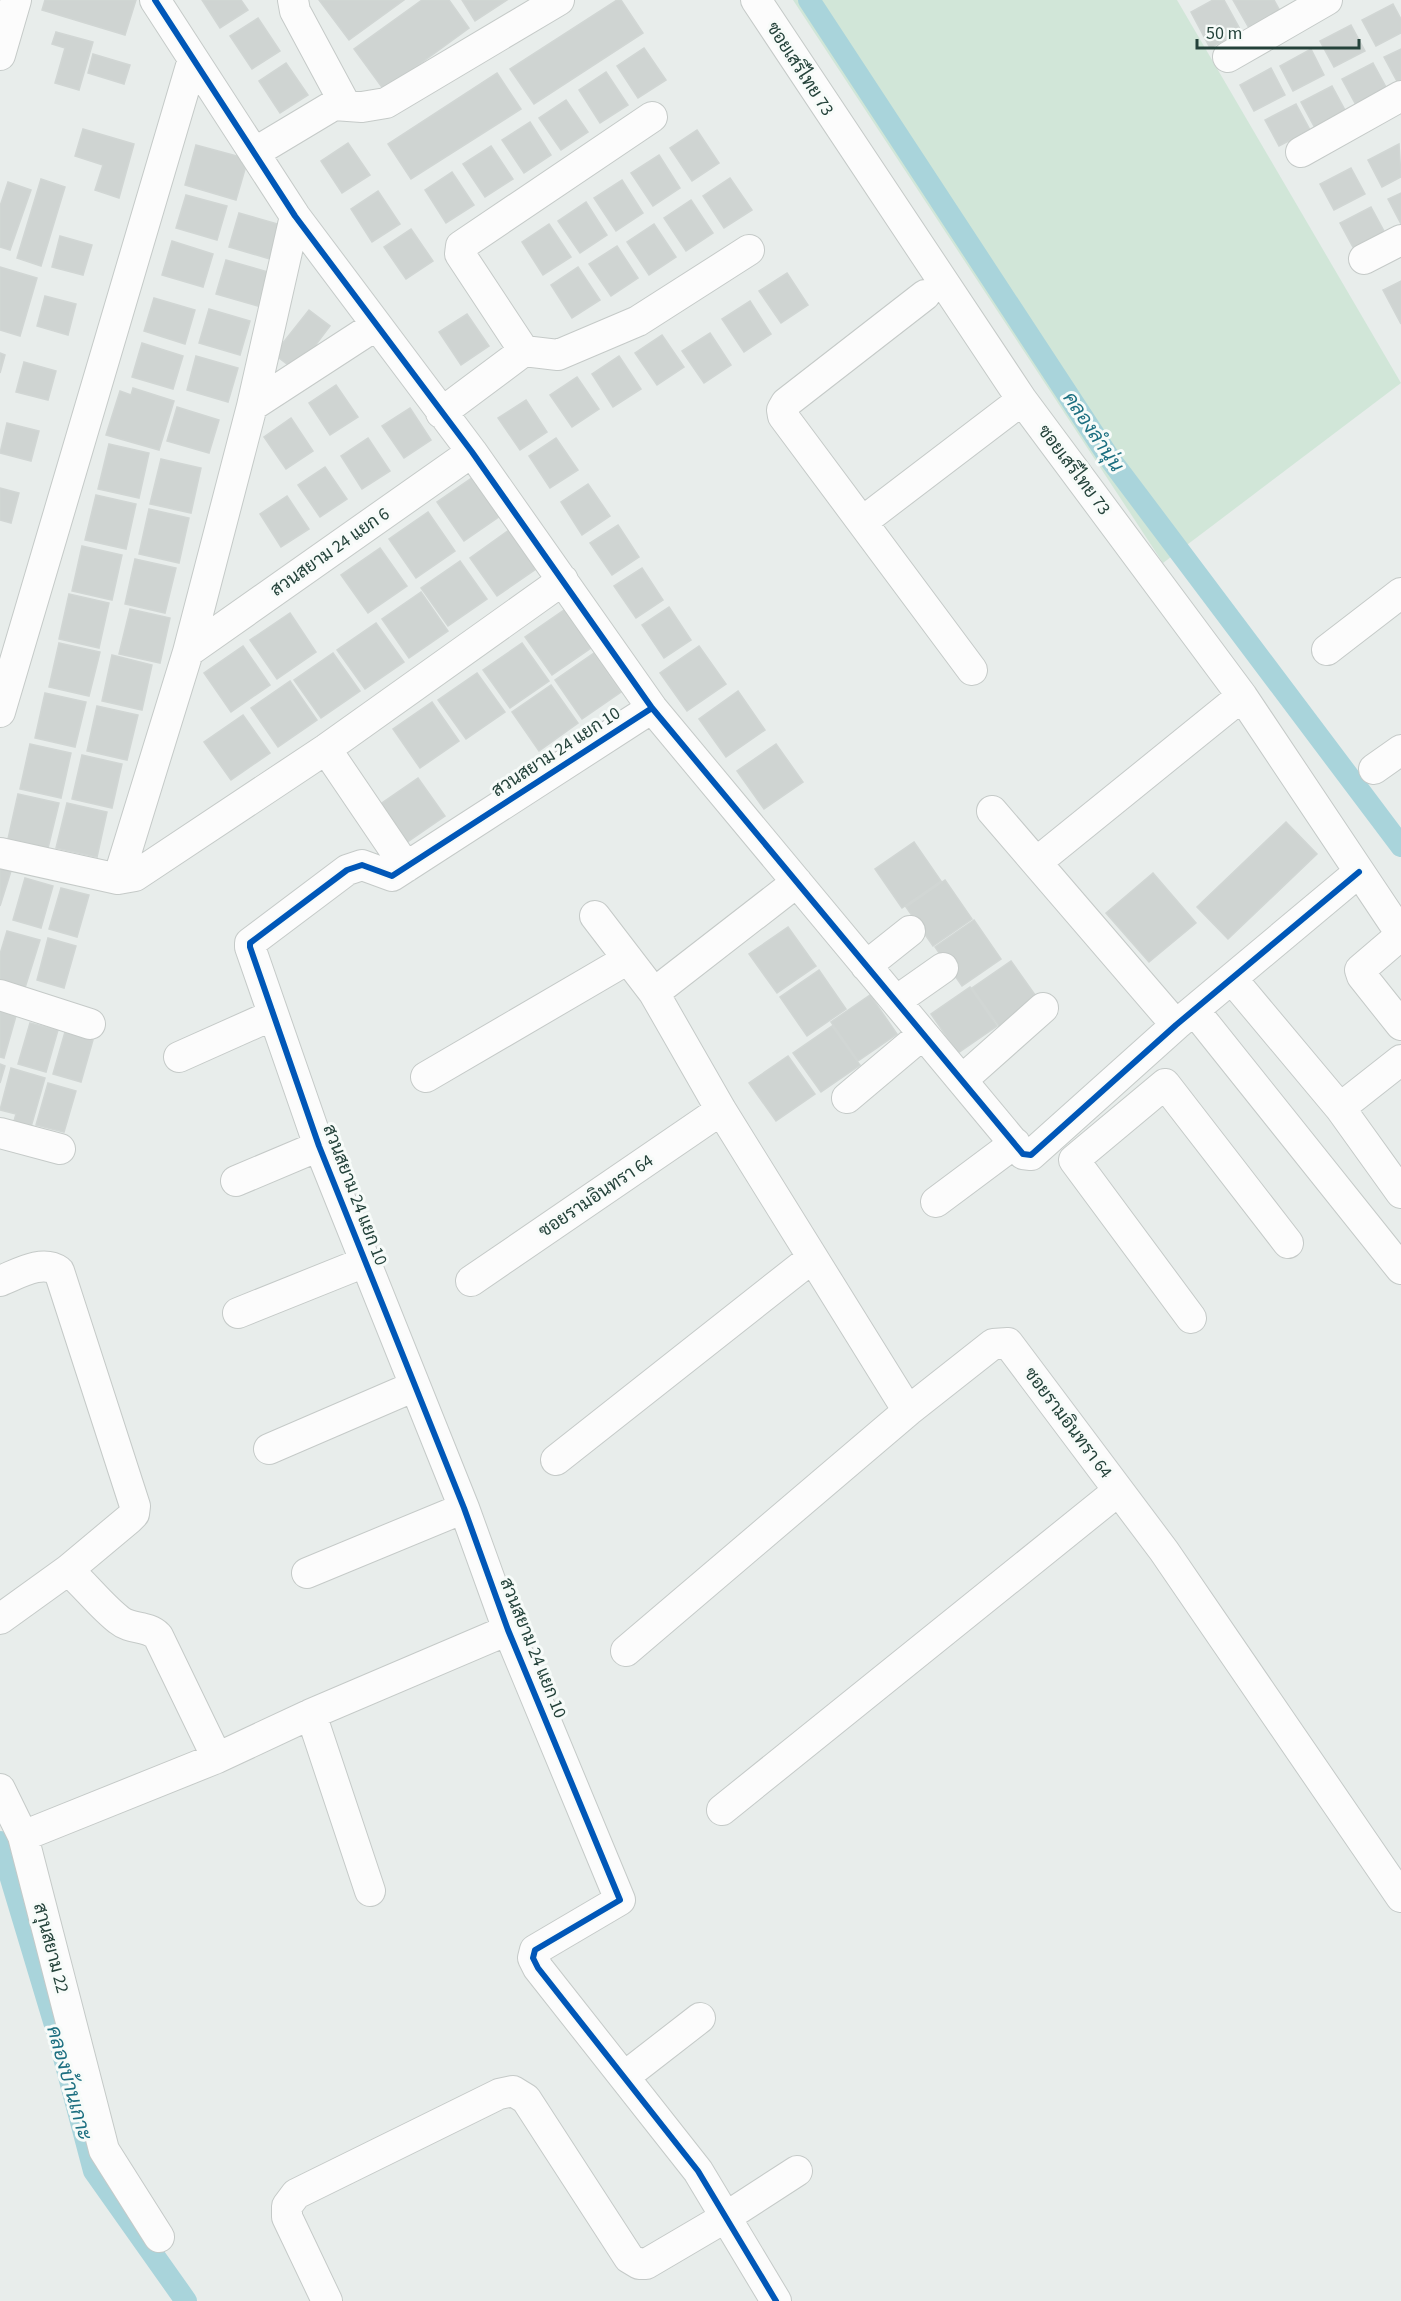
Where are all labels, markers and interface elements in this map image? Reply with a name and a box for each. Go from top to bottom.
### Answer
scale bar [1197,12,1359,50]
street label: ซอยเสรีไทย 73 [760,17,841,121]
text: 50 m [1206,21,1242,46]
water label: คลองลำนุ่น [1056,386,1130,478]
street label: ซอยเสรีไทย 73 [1032,419,1117,520]
street label: สวนสยาม 24 แยก 6 [265,501,395,602]
street label: สวนสยาม 24 แยก 10 [487,701,625,803]
street label: สวนสยาม 24 แยก 10 [317,1121,393,1269]
street label: ซอยรามอินทรา 64 [534,1148,658,1244]
street label: ซอยรามอินทรา 64 [1018,1362,1118,1484]
street label: สวนสยาม 24 แยก 10 [493,1574,573,1722]
street label: สาุนสยาม 22 [27,1900,75,1996]
water label: คลองบ้านเกาะ [39,2022,99,2144]

